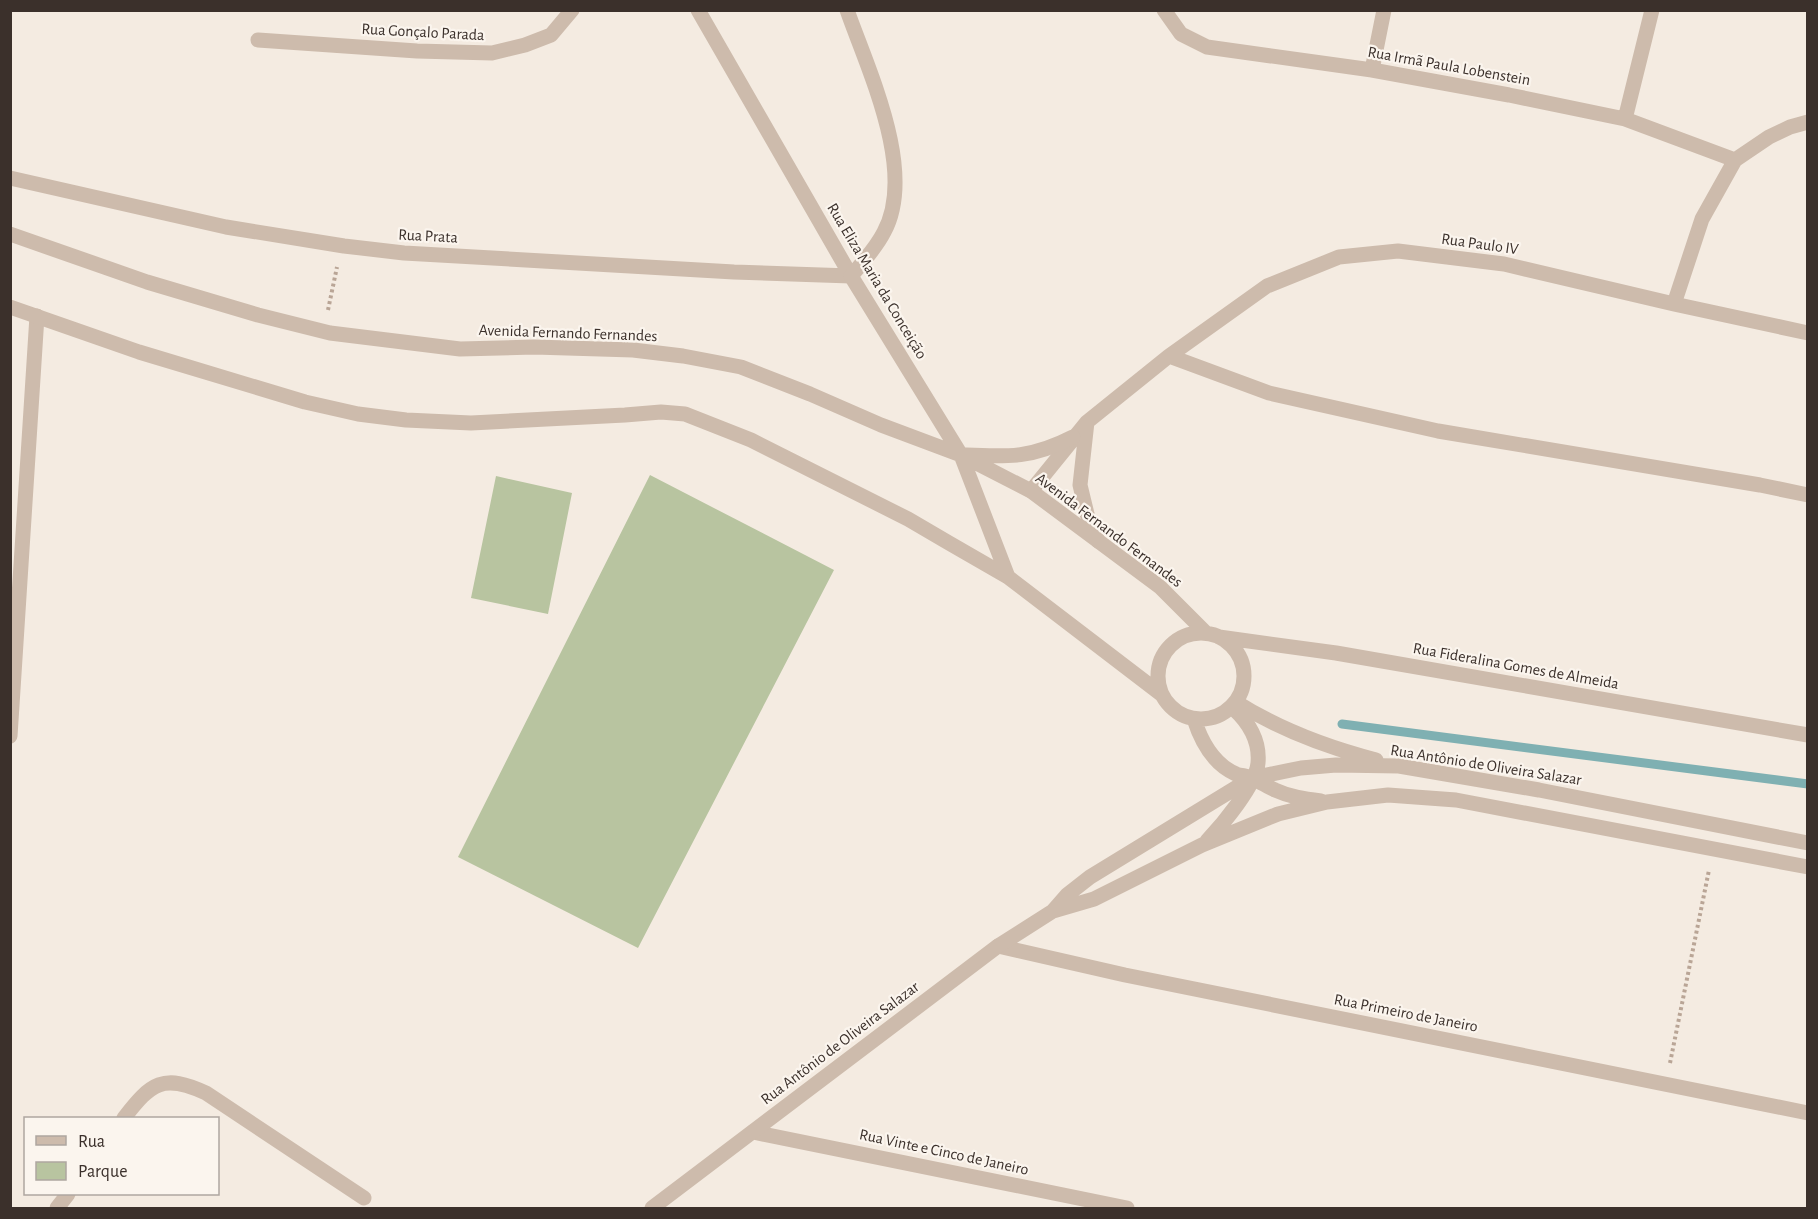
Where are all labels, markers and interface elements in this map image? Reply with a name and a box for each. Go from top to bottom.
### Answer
street label: Rua Gonçalo Parada [361,21,485,43]
street label: Rua Irmã Paula Lobenstein [1366,44,1532,88]
street label: Rua Eliza Maria da Conceição [824,200,930,362]
street label: Rua Prata [398,226,458,246]
street label: Rua Paulo IV [1440,231,1520,257]
street label: Avenida Fernando Fernandes [478,322,658,344]
street label: Avenida Fernando Fernandes [1033,470,1185,590]
street label: Rua Fideralina Gomes de Almeida [1412,640,1620,692]
street label: Rua Antônio de Oliveira Salazar [1389,742,1584,788]
street label: Rua Antônio de Oliveira Salazar [758,978,923,1108]
street label: Rua Primeiro de Janeiro [1333,991,1479,1035]
legend [24,1117,219,1195]
street label: Rua Vinte e Cinco de Janeiro [858,1126,1030,1178]
text: Rua [78,1133,105,1151]
text: Parque [78,1163,127,1181]

